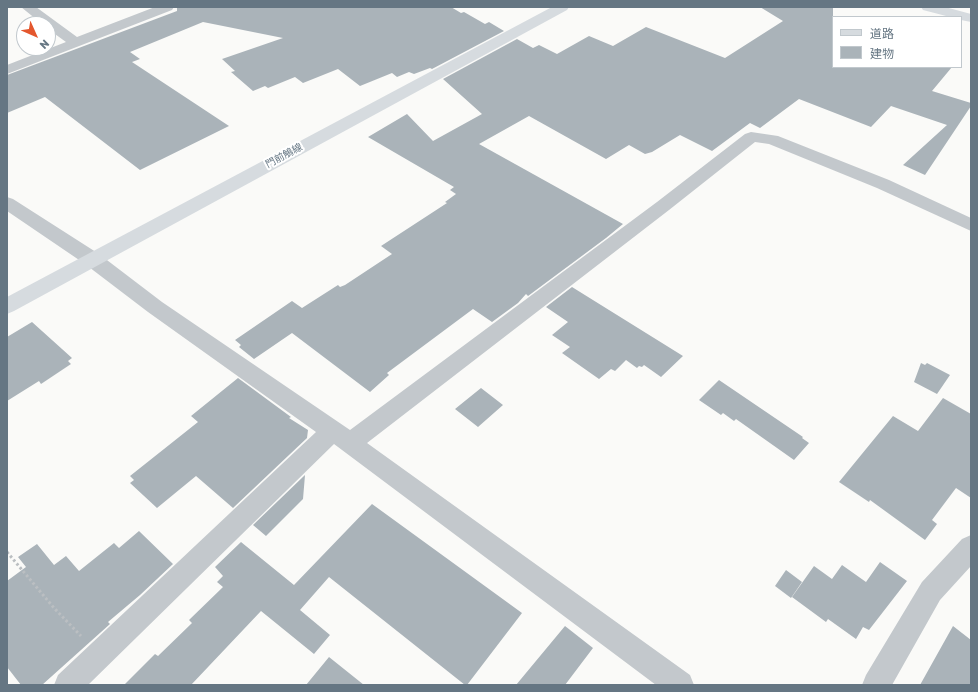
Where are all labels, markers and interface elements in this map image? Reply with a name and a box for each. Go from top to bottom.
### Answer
north arrow [16,16,56,56]
legend [832,16,962,68]
text: 道路 [870,27,894,41]
text: N [37,37,52,52]
text: 建物 [870,47,894,61]
street label: 門前鵤線 [264,141,304,171]

